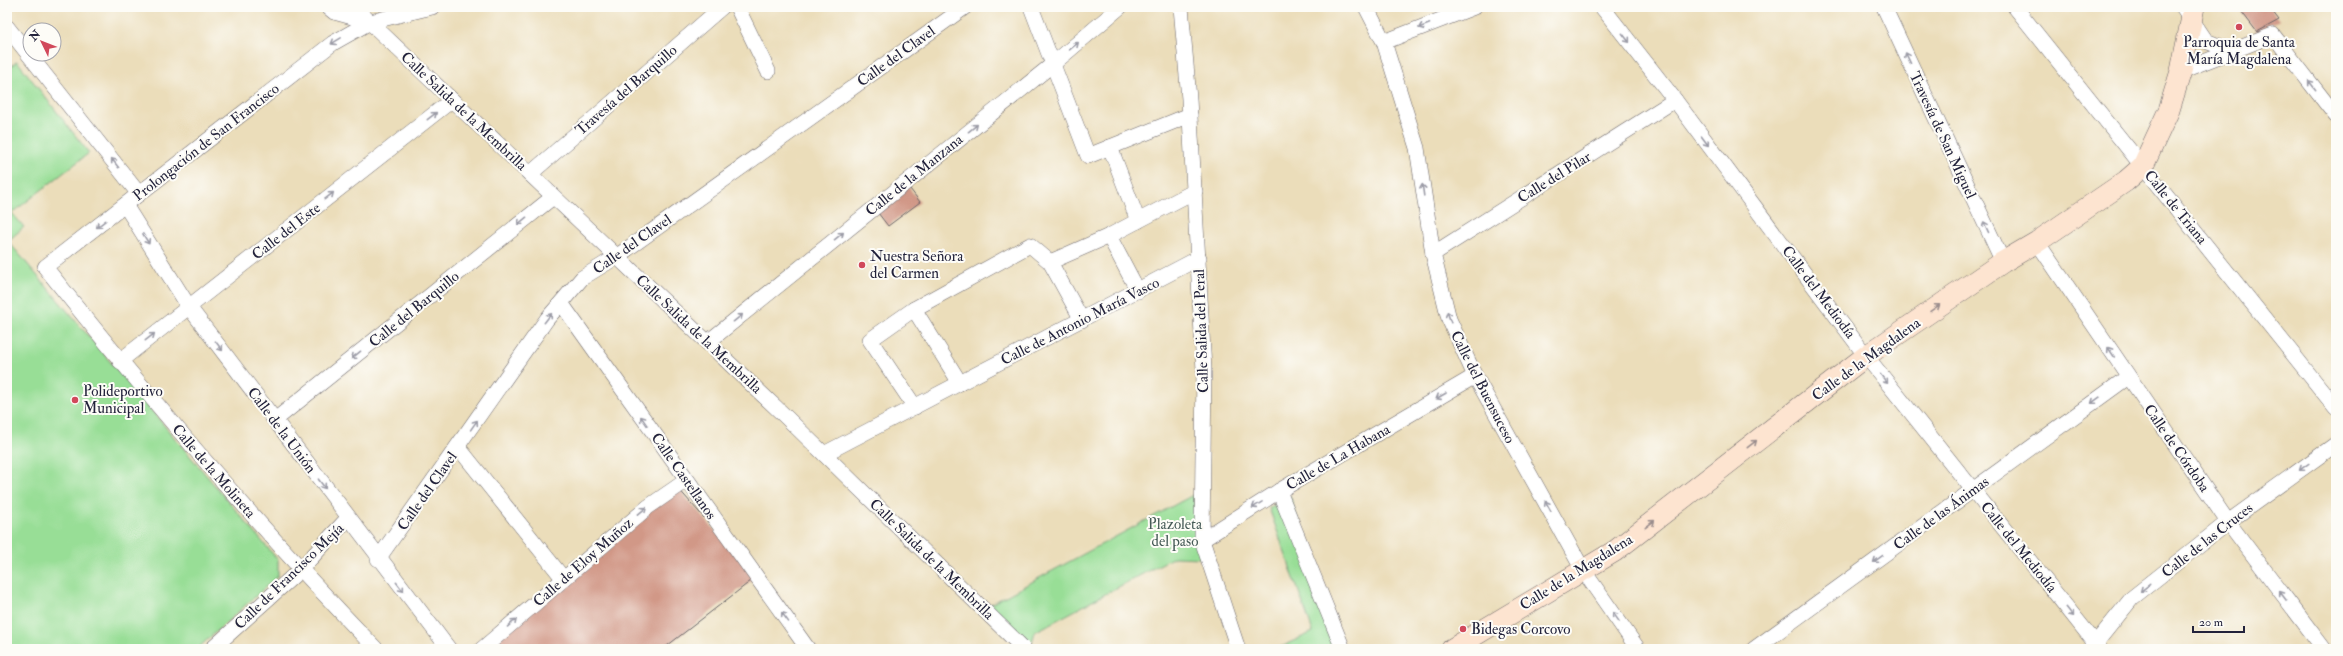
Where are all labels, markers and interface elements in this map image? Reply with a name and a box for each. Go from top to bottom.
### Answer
north arrow [22,22,62,62]
street label: Calle del Clavel [853,22,939,91]
marker: Parroquia de Santa María Magdalena [2234,22,2244,32]
one-way arrow [1419,23,1431,31]
text: N [26,27,44,44]
one-way arrow [1622,32,1630,43]
place label: Parroquia de Santa María Magdalena [2183,33,2296,69]
one-way arrow [330,38,342,46]
street label: Travesía del Barquillo [572,41,681,140]
one-way arrow [1068,41,1079,50]
street label: Calle Salida de la Membrilla [396,48,531,175]
one-way arrow [1904,53,1911,65]
street label: Travesía de San Miguel [1905,69,1980,202]
street label: Prolongación de San Francisco [129,79,283,206]
one-way arrow [2308,80,2316,91]
one-way arrow [426,112,437,120]
one-way arrow [967,124,978,132]
street label: Calle de la Manzana [862,130,967,220]
one-way arrow [1701,135,1709,146]
street label: Calle del Pilar [1514,147,1595,208]
one-way arrow [110,158,119,169]
street label: Calle de Triana [2140,166,2212,249]
one-way arrow [1419,184,1427,197]
one-way arrow [324,192,335,201]
street label: Calle del Este [248,199,324,264]
street label: Calle del Clavel [589,210,676,279]
one-way arrow [517,217,528,226]
one-way arrow [95,220,106,229]
one-way arrow [1982,221,1989,233]
one-way arrow [834,232,844,241]
one-way arrow [142,233,150,244]
street label: Calle del Mediodía [1777,242,1860,343]
place label: Nuestra Señora del Carmen [870,247,964,283]
marker: Nuestra Señora del Carmen [857,260,867,270]
street label: Calle del Barquillo [365,267,463,352]
street label: Calle Salida del Peral [1190,269,1213,393]
street label: Calle Salida de la Membrilla [631,271,766,398]
street label: Calle de Antonio María Vasco [998,273,1163,370]
one-way arrow [1930,304,1941,313]
one-way arrow [1445,311,1452,324]
one-way arrow [544,312,552,323]
one-way arrow [732,313,743,322]
street label: Calle de la Magdalena [1808,313,1925,405]
street label: Calle del Buensuceso [1446,328,1519,447]
one-way arrow [145,333,156,342]
one-way arrow [214,341,223,352]
one-way arrow [2107,347,2115,358]
one-way arrow [350,351,361,360]
one-way arrow [1880,373,1889,384]
place label: Polideportivo Municipal [83,382,163,419]
street label: Calle de la Unión [243,383,320,477]
one-way arrow [1435,392,1447,400]
marker: Polideportivo Municipal [70,395,80,405]
one-way arrow [2091,396,2102,404]
street label: Calle de Córdoba [2139,401,2214,497]
one-way arrow [640,415,649,426]
one-way arrow [470,419,478,430]
street label: Calle de la Molineta [168,420,260,523]
street label: Calle de La Habana [1283,420,1394,495]
street label: Calle Castellanos [647,429,720,523]
one-way arrow [1747,440,1758,449]
street label: Calle del Clavel [393,448,462,534]
one-way arrow [2299,463,2310,471]
street label: Calle de las Ánimas [1889,471,1993,554]
one-way arrow [318,478,326,489]
street label: Calle Salida de la Membrilla [865,495,999,624]
street label: Calle del Mediodía [1976,498,2062,597]
street label: Calle de las Cruces [2158,499,2257,582]
one-way arrow [1252,501,1263,509]
one-way arrow [1543,501,1551,513]
one-way arrow [637,507,648,516]
street label: Calle de Eloy Muñoz [529,514,637,611]
park label: Plazoleta del paso [1148,515,1203,552]
street label: Calle de Francisco Mejía [231,519,349,634]
one-way arrow [1644,520,1655,528]
street label: Calle de la Magdalena [1516,530,1637,615]
one-way arrow [1873,555,1884,563]
one-way arrow [396,582,405,593]
one-way arrow [2139,583,2150,592]
one-way arrow [2279,590,2288,601]
one-way arrow [2066,606,2075,617]
scale bar [2193,608,2244,634]
one-way arrow [781,612,789,623]
one-way arrow [1612,612,1620,623]
text: 20 m [2199,615,2224,630]
one-way arrow [507,619,517,628]
place label: Bidegas Corcovo [1471,620,1571,639]
marker: Bidegas Corcovo [1458,624,1468,634]

